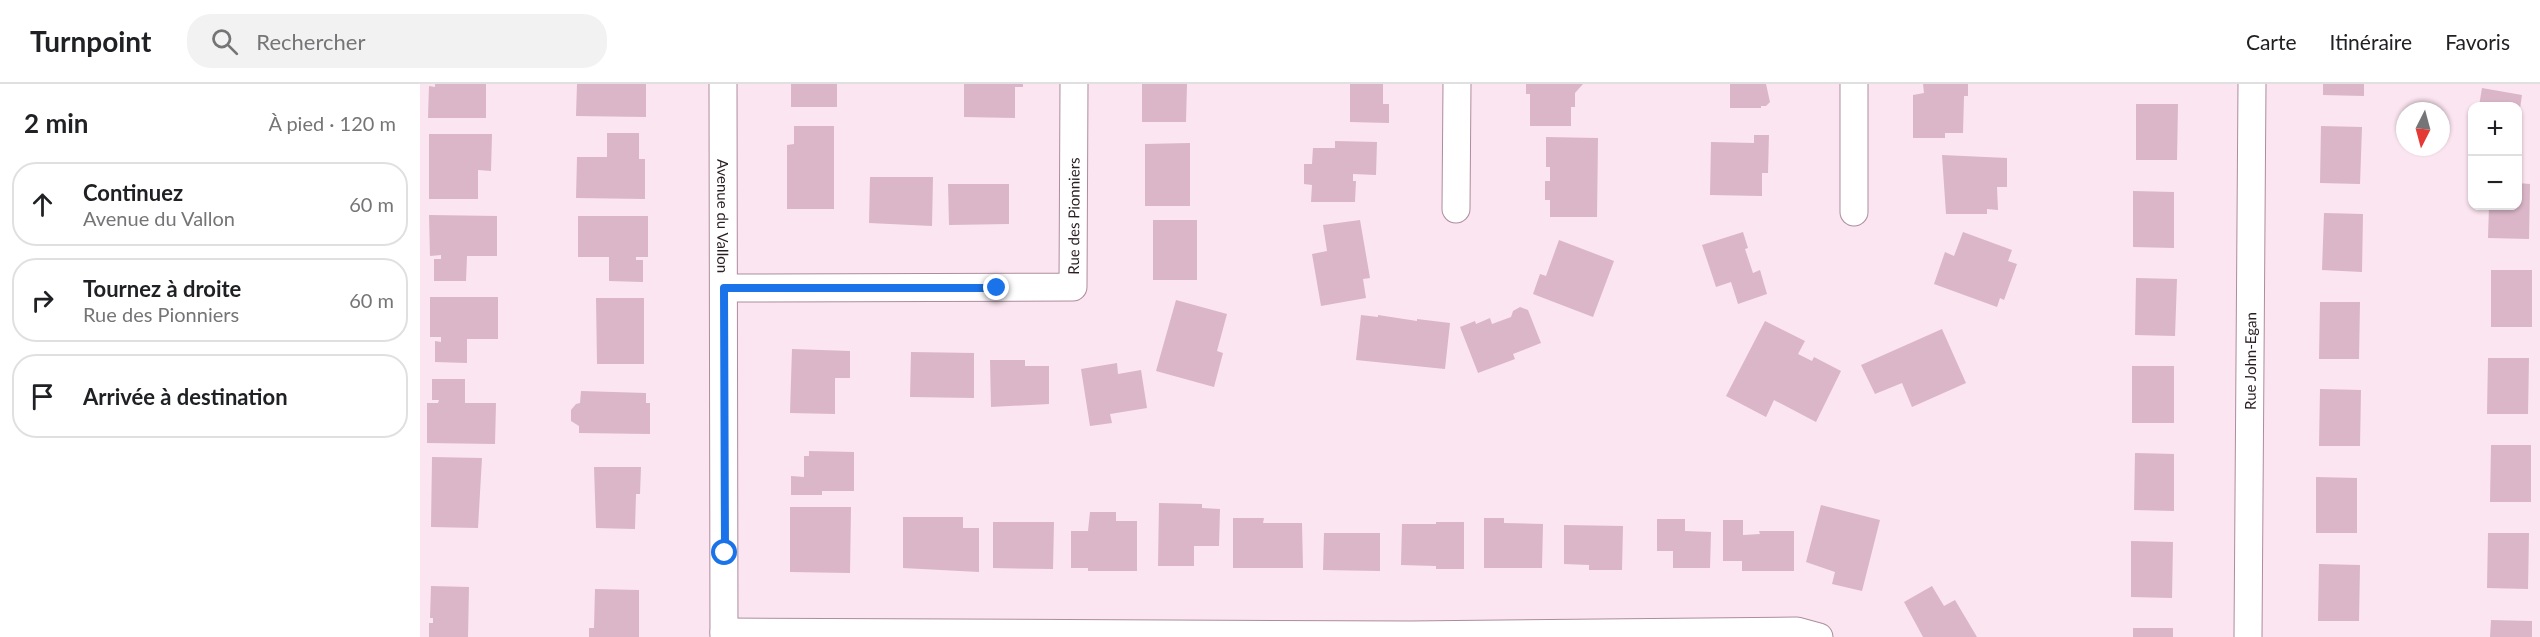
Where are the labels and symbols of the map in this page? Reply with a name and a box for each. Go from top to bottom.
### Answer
north arrow [2396,102,2450,156]
street label: Rue des Pionniers [1064,157,1083,275]
street label: Avenue du Vallon [714,159,732,273]
route end [983,274,1009,300]
street label: Rue John-Egan [2241,312,2259,410]
route start [711,539,737,565]

